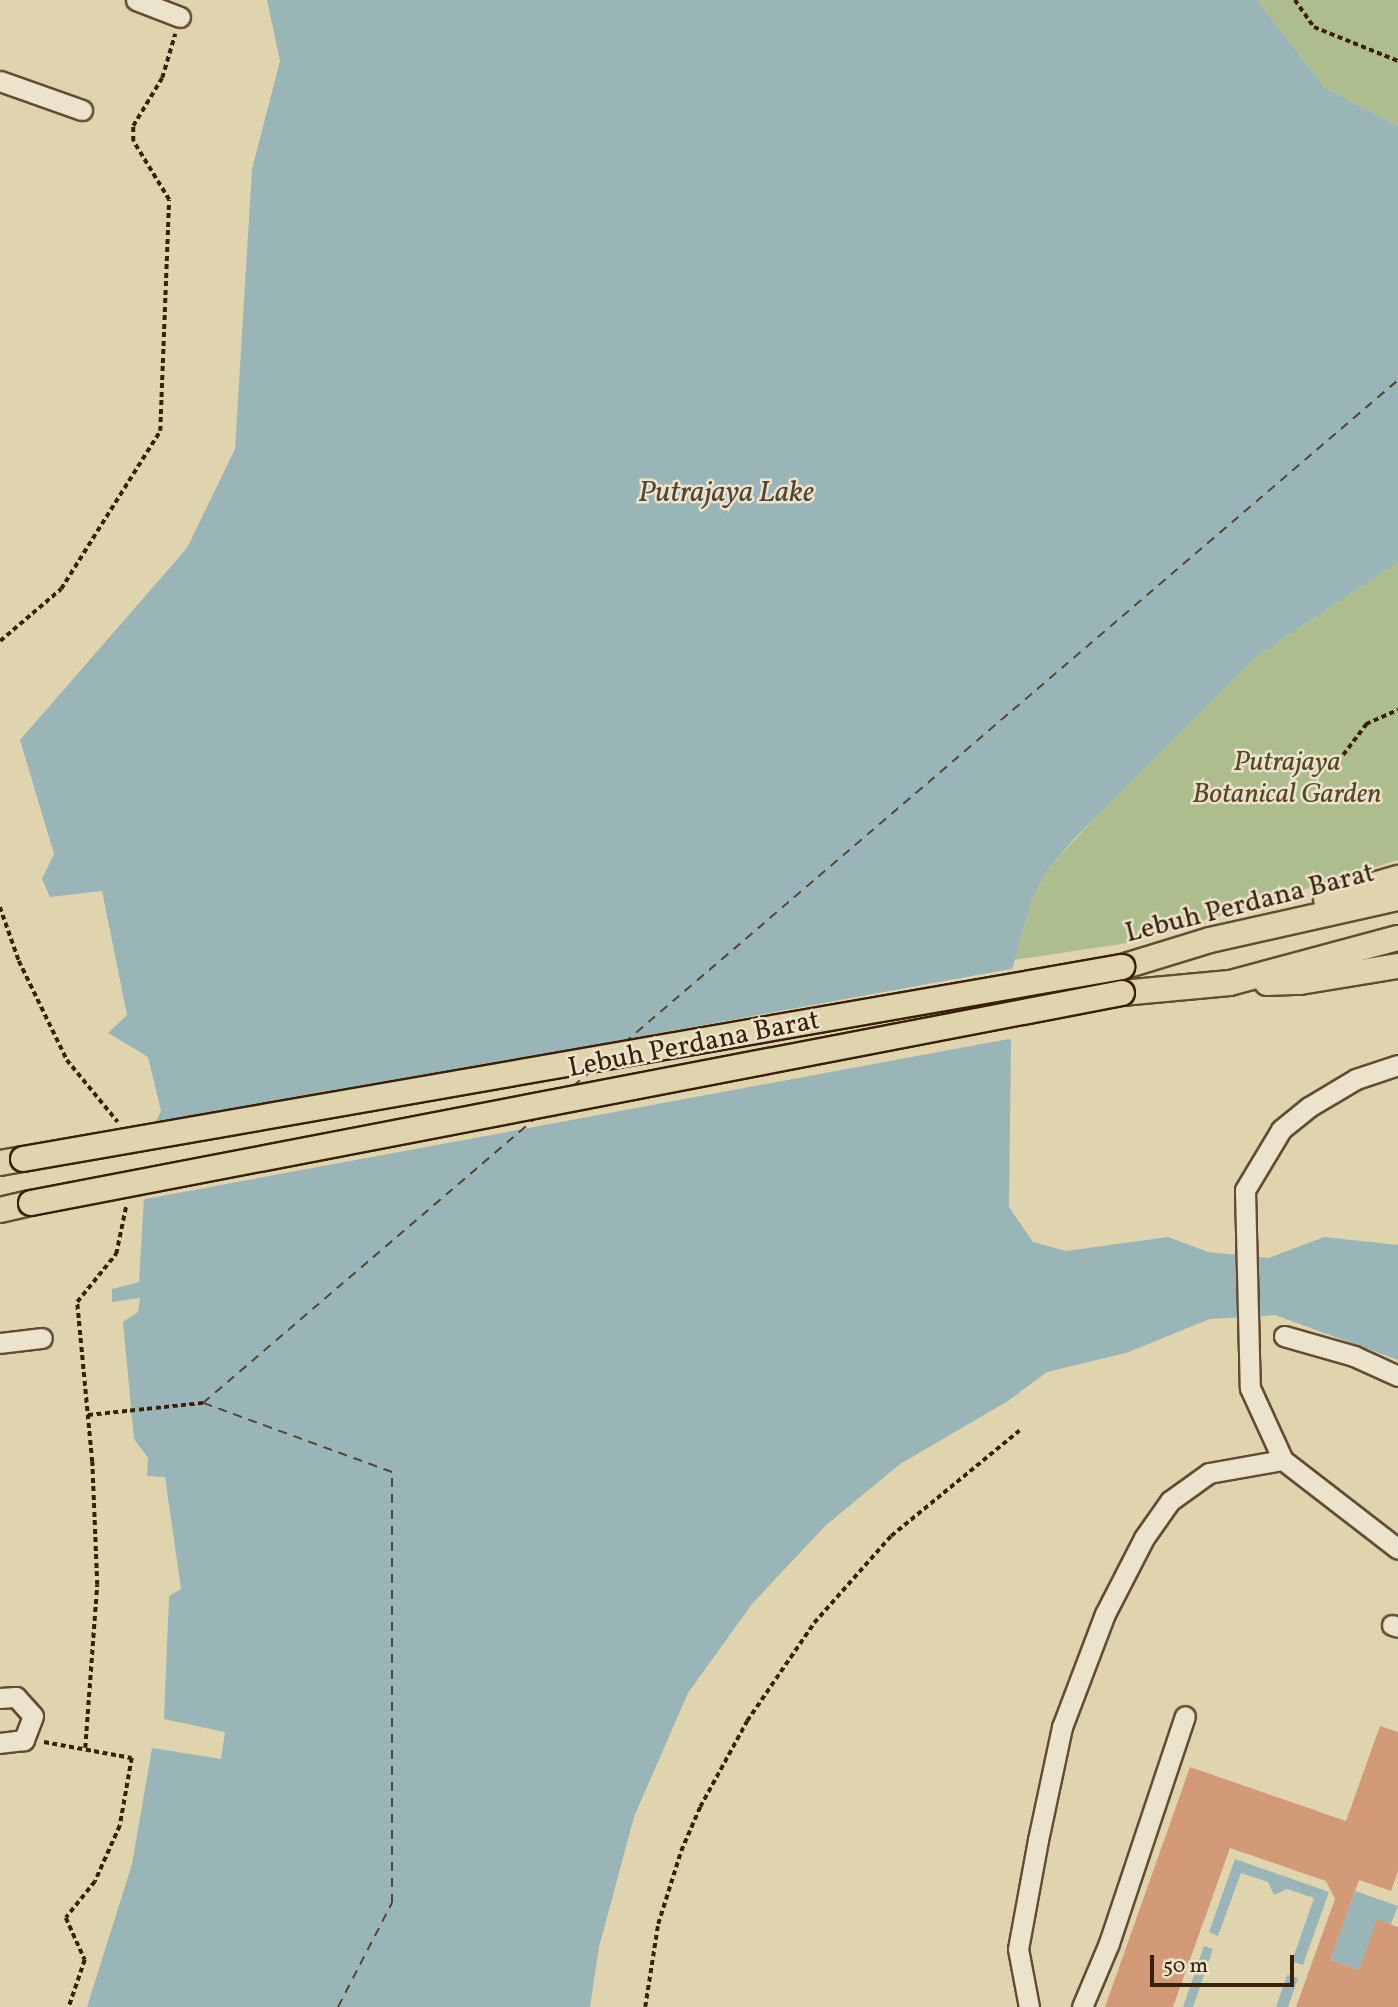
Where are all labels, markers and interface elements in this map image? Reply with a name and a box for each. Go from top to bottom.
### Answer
water label: Putrajaya Lake [638,475,814,511]
park label: Putrajaya Botanical Garden [1192,746,1382,812]
street label: Lebuh Perdana Barat [1122,857,1378,951]
street label: Lebuh Perdana Barat [565,1004,823,1086]
scale bar [1153,1940,1296,1984]
text: 50 m [1163,1952,1208,1981]

